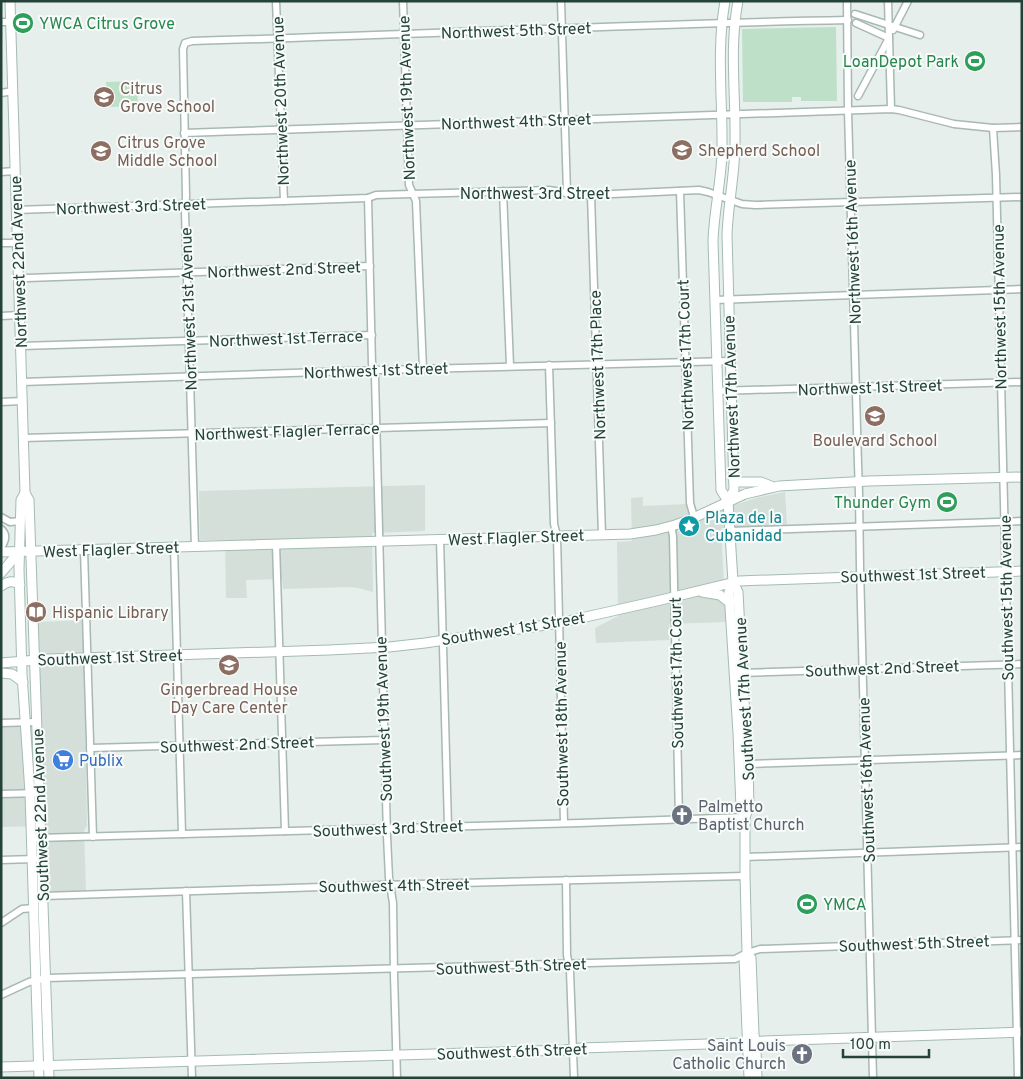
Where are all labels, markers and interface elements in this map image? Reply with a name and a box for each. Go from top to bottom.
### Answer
sports icon: YWCA Citrus Grove [11,11,35,35]
place label: YWCA Citrus Grove [39,15,175,35]
street label: Northwest 19th Avenue [395,15,421,181]
street label: Northwest 20th Avenue [269,16,295,186]
street label: Northwest 5th Street [440,19,592,45]
sports icon: LoanDepot Park [963,49,987,73]
place label: LoanDepot Park [843,53,959,73]
place label: Citrus Grove School [120,80,215,118]
school or university icon: Citrus Grove School [92,85,116,109]
street label: Northwest 4th Street [440,110,592,136]
place label: Citrus Grove Middle School [117,134,217,172]
school or university icon: Shepherd School [670,138,694,162]
school or university icon: Citrus Grove Middle School [89,139,113,163]
place label: Shepherd School [698,142,820,162]
street label: Northwest 16th Avenue [841,159,867,325]
street label: Northwest 22nd Avenue [7,175,33,349]
street label: Northwest 3rd Street [460,185,610,205]
street label: Northwest 3rd Street [56,195,207,221]
street label: Northwest 15th Avenue [990,224,1012,390]
street label: Northwest 21st Avenue [177,227,203,391]
street label: Northwest 2nd Street [207,258,361,284]
street label: Northwest 17th Court [674,279,700,431]
street label: Northwest 17th Place [586,290,612,440]
street label: Northwest 17th Avenue [720,315,746,479]
street label: Northwest 1st Terrace [209,327,364,353]
street label: Northwest 1st Street [303,359,449,385]
street label: Northwest 1st Street [797,376,943,402]
school or university icon: Boulevard School [863,404,887,428]
street label: Northwest Flagler Terrace [194,420,380,446]
place label: Boulevard School [813,432,937,452]
sports icon: Thunder Gym [935,490,959,514]
place label: Thunder Gym [834,494,931,514]
place label: Plaza de la Cubanidad [705,509,782,547]
place icon: Plaza de la Cubanidad [677,514,701,538]
street label: Southwest 15th Avenue [997,515,1019,681]
street label: West Flagler Street [447,527,585,551]
street label: West Flagler Street [42,539,180,563]
street label: Southwest 1st Street [840,563,986,589]
street label: Southwest 17th Court [667,597,689,749]
library icon: Hispanic Library [24,600,48,624]
place label: Hispanic Library [52,604,169,624]
street label: Southwest 1st Street [440,609,587,651]
street label: Southwest 17th Avenue [732,617,760,781]
street label: Southwest 19th Avenue [372,636,398,802]
street label: Southwest 18th Avenue [552,641,574,807]
street label: Southwest 1st Street [37,646,183,672]
school or university icon: Gingerbread House Day Care Center [217,653,241,677]
street label: Southwest 2nd Street [805,657,960,683]
place label: Gingerbread House Day Care Center [160,681,298,719]
street label: Southwest 16th Avenue [855,697,881,863]
street label: Southwest 22nd Avenue [29,728,55,902]
street label: Southwest 2nd Street [160,733,315,759]
supermarket icon: Publix [51,748,75,772]
place label: Publix [79,752,123,772]
place label: Palmetto Baptist Church [698,798,804,836]
church icon: Palmetto Baptist Church [670,803,694,827]
street label: Southwest 3rd Street [312,817,464,843]
street label: Southwest 4th Street [318,876,470,898]
sports icon: YMCA [795,892,819,916]
place label: YMCA [823,896,867,916]
street label: Southwest 5th Street [838,932,990,958]
street label: Southwest 5th Street [435,955,587,981]
scale bar [843,1026,929,1058]
text: 100 m [850,1036,891,1055]
place label: Saint Louis Catholic Church [672,1037,786,1075]
street label: Southwest 6th Street [436,1040,588,1066]
church icon: Saint Louis Catholic Church [790,1042,814,1066]

